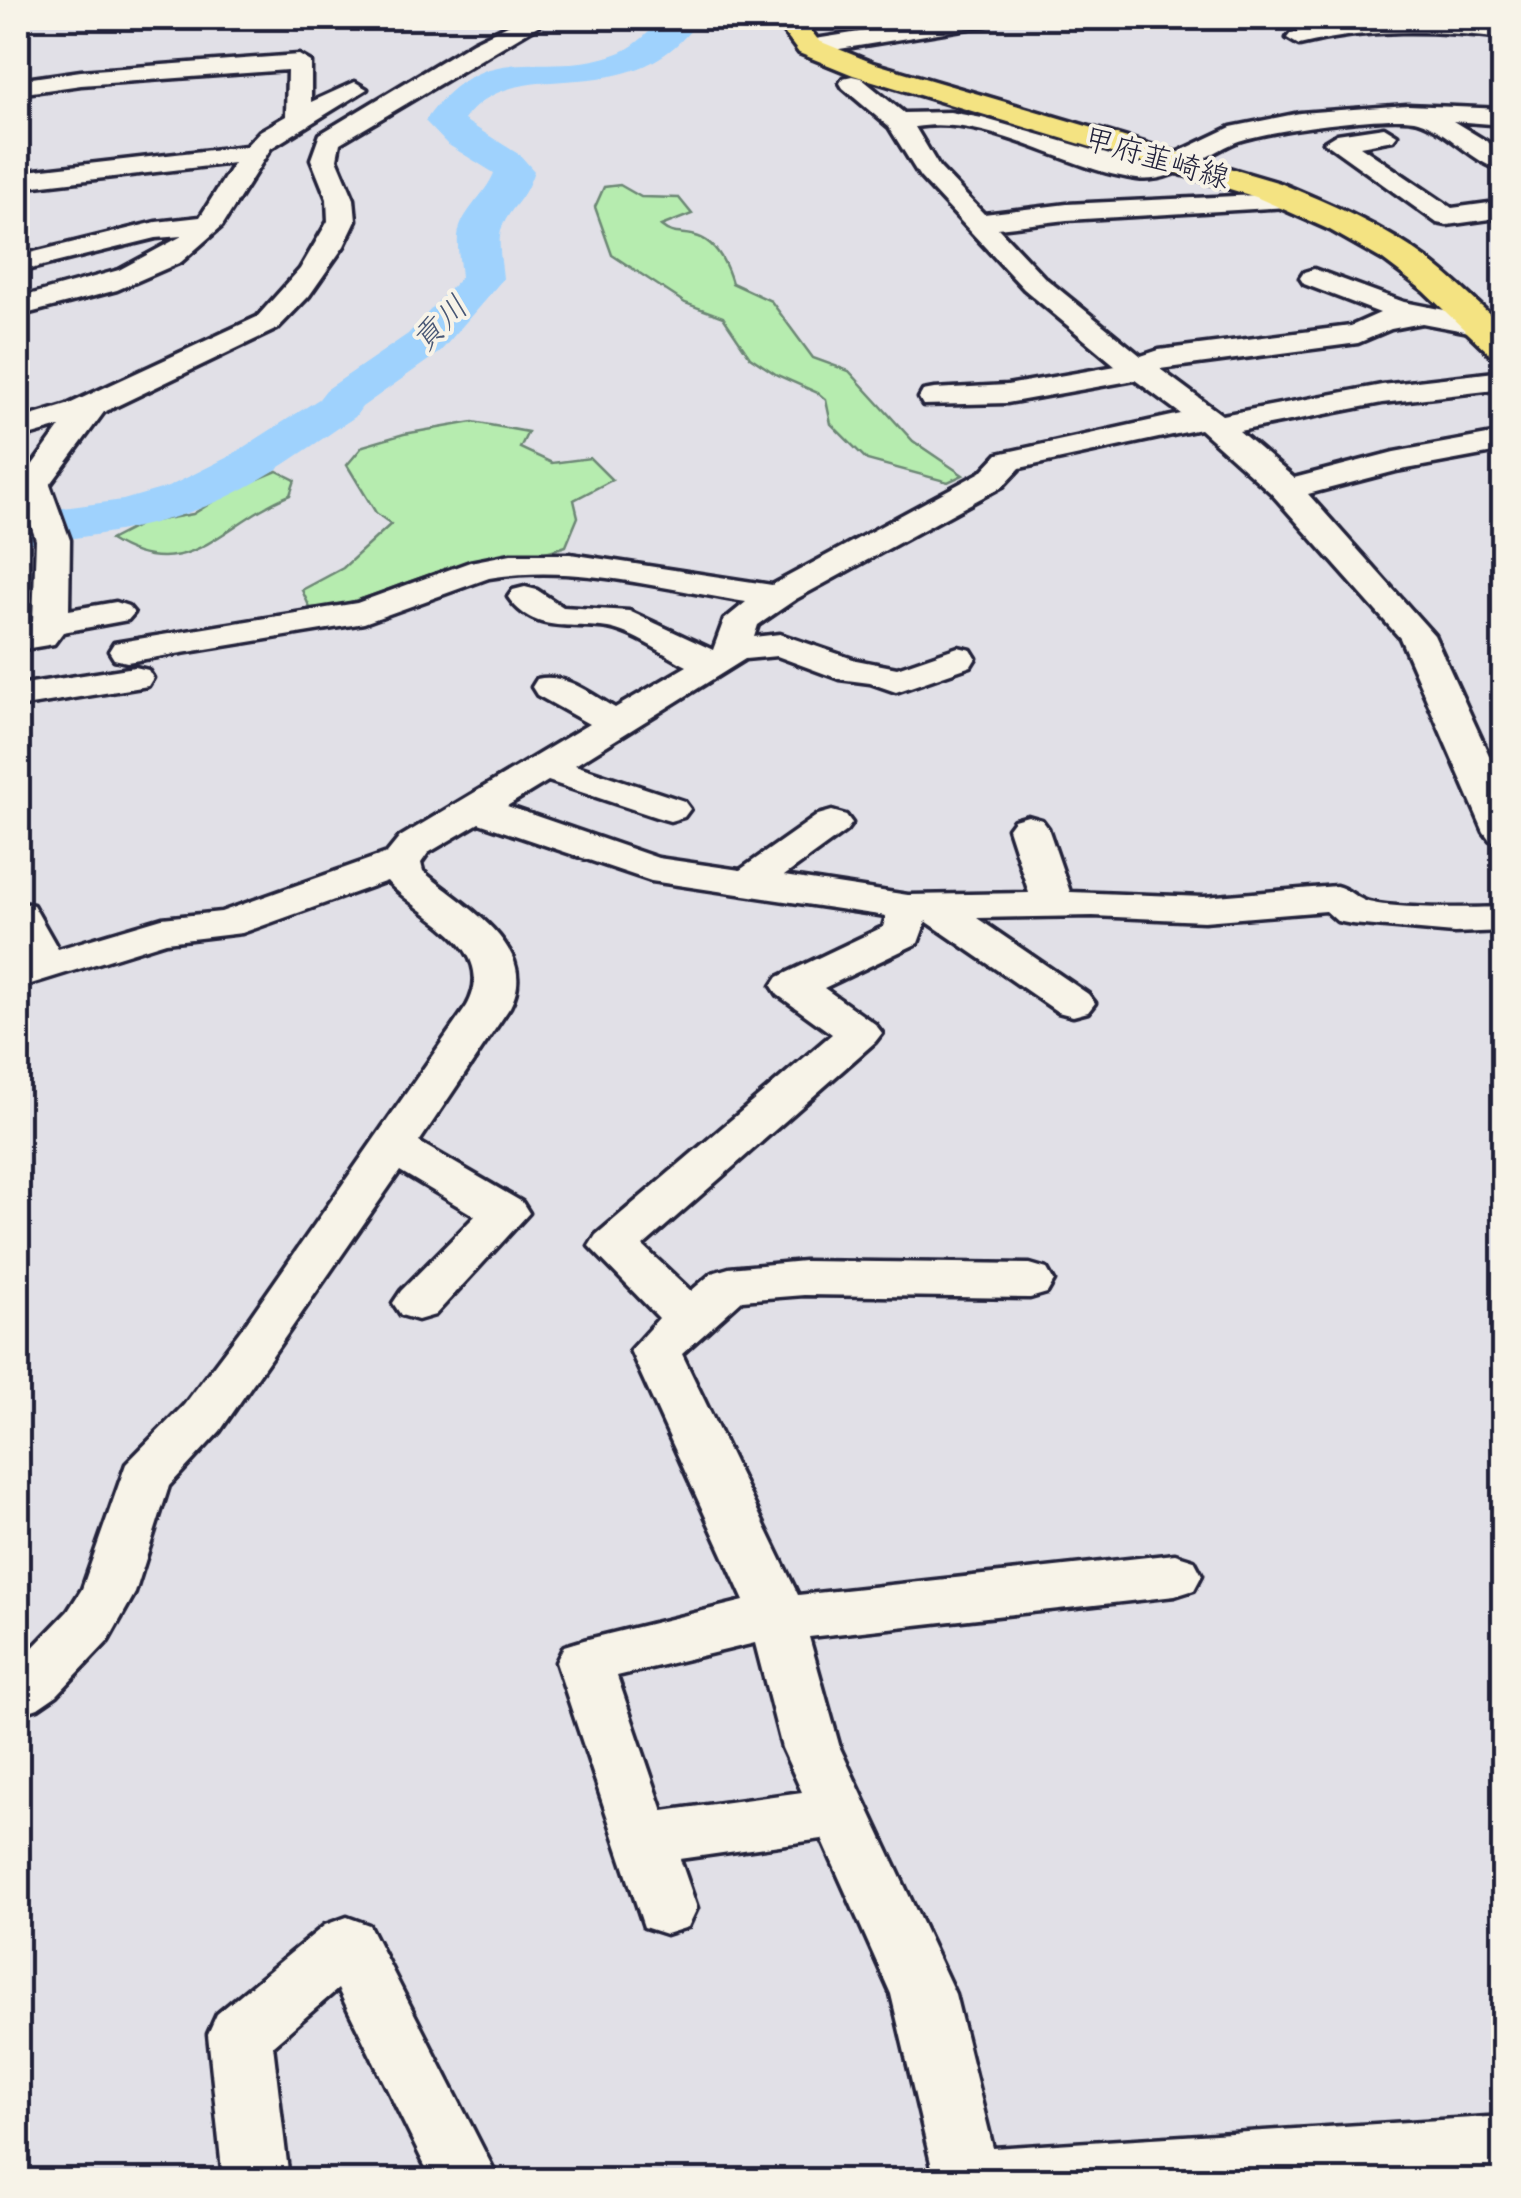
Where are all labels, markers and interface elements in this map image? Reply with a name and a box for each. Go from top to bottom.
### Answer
street label: 甲府韮崎線 [1079,117,1235,197]
water label: 貢川 [401,285,477,361]

